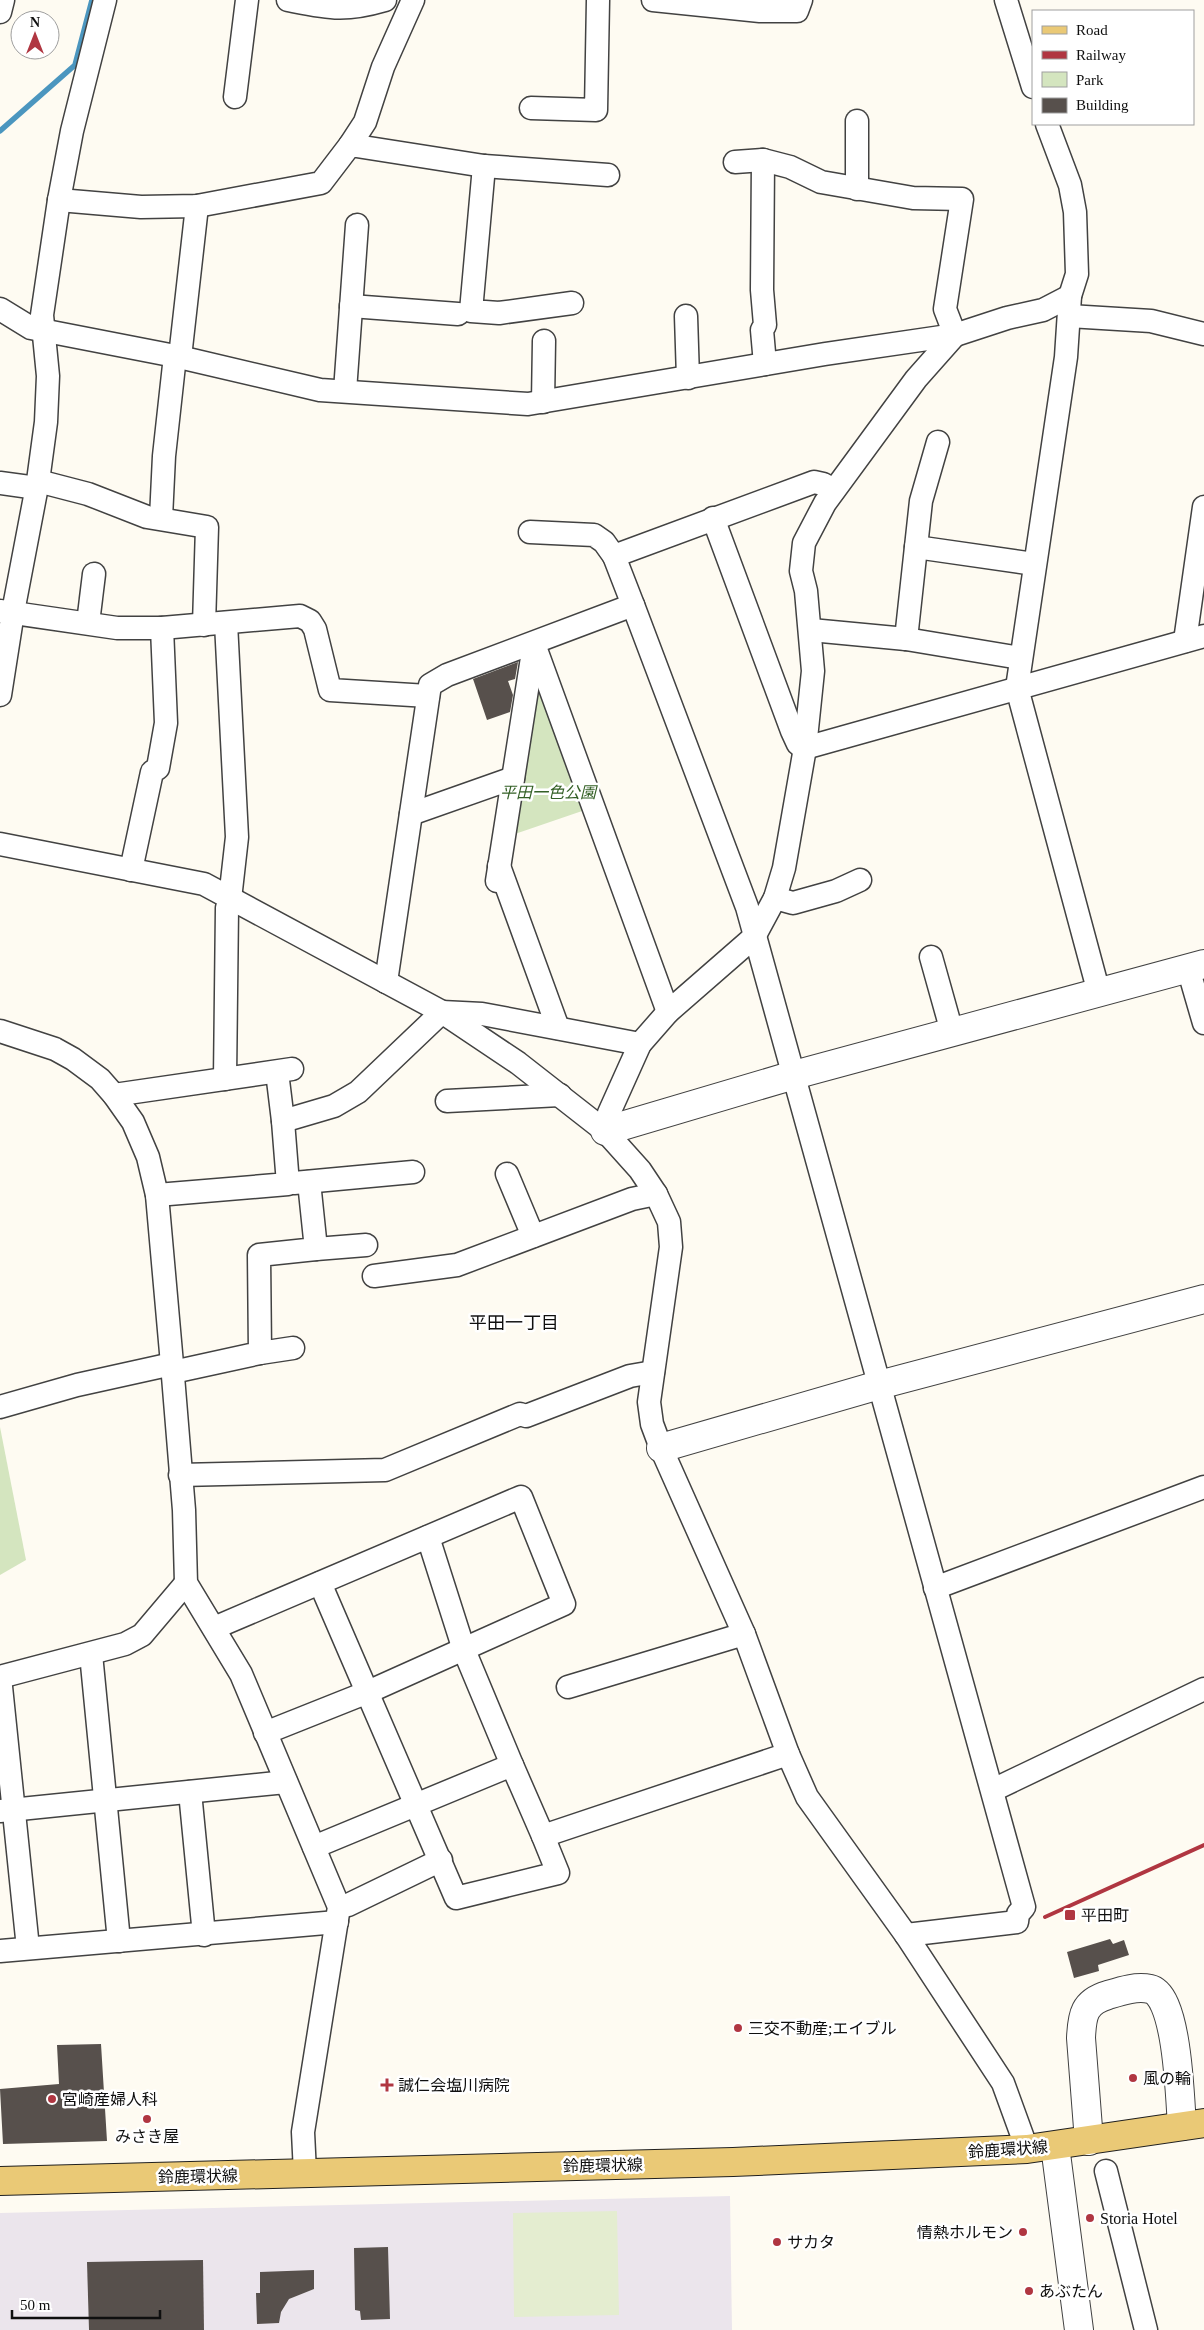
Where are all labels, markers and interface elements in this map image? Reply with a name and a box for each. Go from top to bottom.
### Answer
north arrow [10,10,60,60]
legend [1032,10,1194,125]
text: N [30,15,40,30]
text: Road [1076,22,1108,38]
text: Railway [1076,47,1126,63]
text: Park [1076,72,1104,88]
text: Building [1076,97,1129,113]
park label: 平田一色公園 [500,784,598,801]
district label: 平田一丁目 [469,1313,559,1333]
place label: 平田町 [1081,1907,1129,1924]
marker: 平田町 [1063,1908,1077,1922]
place label: 三交不動産;エイブル [748,2020,896,2037]
marker: 三交不動産;エイブル [732,2022,744,2034]
place label: 風の輪 [1143,2070,1191,2087]
marker: 風の輪 [1127,2072,1139,2084]
place label: 誠仁会塩川病院 [398,2077,510,2094]
marker: 誠仁会塩川病院 [380,2078,394,2092]
place label: 宮崎産婦人科 [62,2091,158,2108]
marker: 宮崎産婦人科 [46,2093,58,2105]
marker: みさき屋 [141,2113,153,2125]
place label: みさき屋 [115,2128,179,2145]
street label: 鈴鹿環状線 [968,2138,1049,2161]
street label: 鈴鹿環状線 [563,2156,643,2175]
street label: 鈴鹿環状線 [158,2167,238,2186]
place label: Storia Hotel [1100,2210,1178,2227]
marker: Storia Hotel [1084,2212,1096,2224]
place label: 情熱ホルモン [917,2224,1013,2241]
marker: 情熱ホルモン [1017,2226,1029,2238]
place label: サカタ [787,2234,835,2251]
marker: サカタ [771,2236,783,2248]
place label: あぶたん [1039,2283,1103,2300]
marker: あぶたん [1023,2285,1035,2297]
scale bar [12,2288,160,2320]
text: 50 m [20,2297,51,2313]

